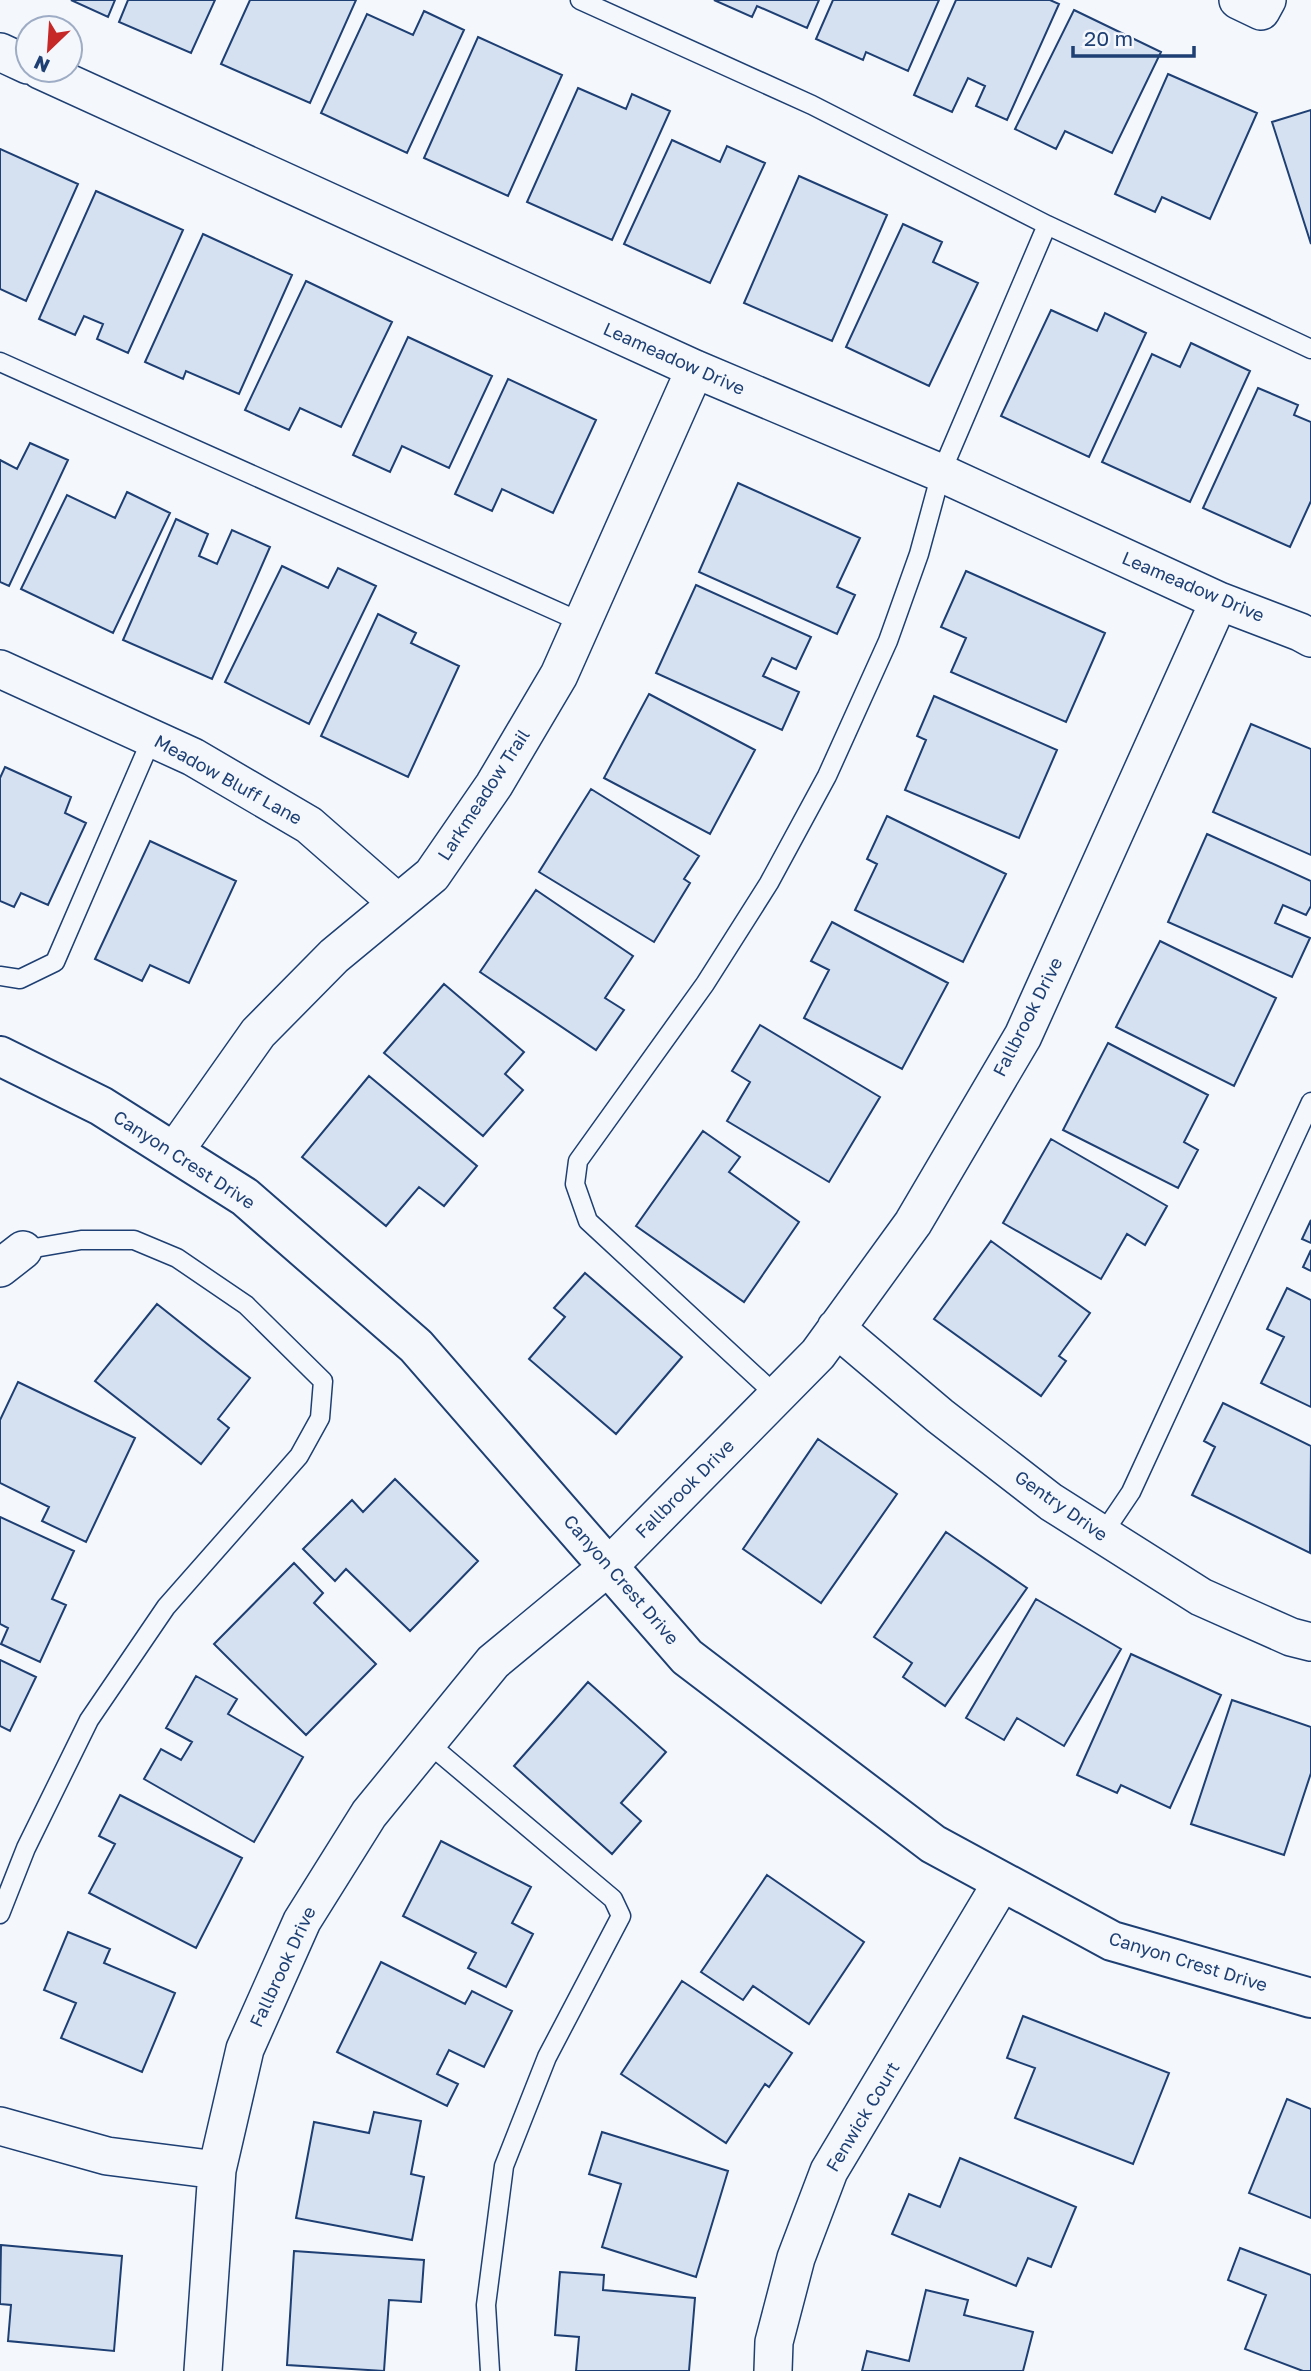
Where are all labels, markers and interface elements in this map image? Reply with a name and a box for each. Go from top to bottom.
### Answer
north arrow [14,14,84,84]
scale bar [1073,14,1194,58]
text: 20 m [1084,25,1133,51]
text: N [30,51,53,78]
street label: Leameadow Drive [600,317,749,399]
street label: Leameadow Drive [1119,546,1268,626]
street label: Larkmeadow Trail [432,724,534,864]
street label: Meadow Bluff Lane [151,729,306,829]
street label: Fallbrook Drive [988,953,1067,1080]
street label: Canyon Crest Drive [110,1105,260,1213]
street label: Fallbrook Drive [630,1434,738,1542]
street label: Gentry Drive [1011,1465,1112,1545]
street label: Canyon Crest Drive [559,1510,684,1649]
street label: Fallbrook Drive [244,1903,320,2031]
street label: Canyon Crest Drive [1106,1926,1270,1996]
street label: Fenwick Court [821,2058,904,2175]

